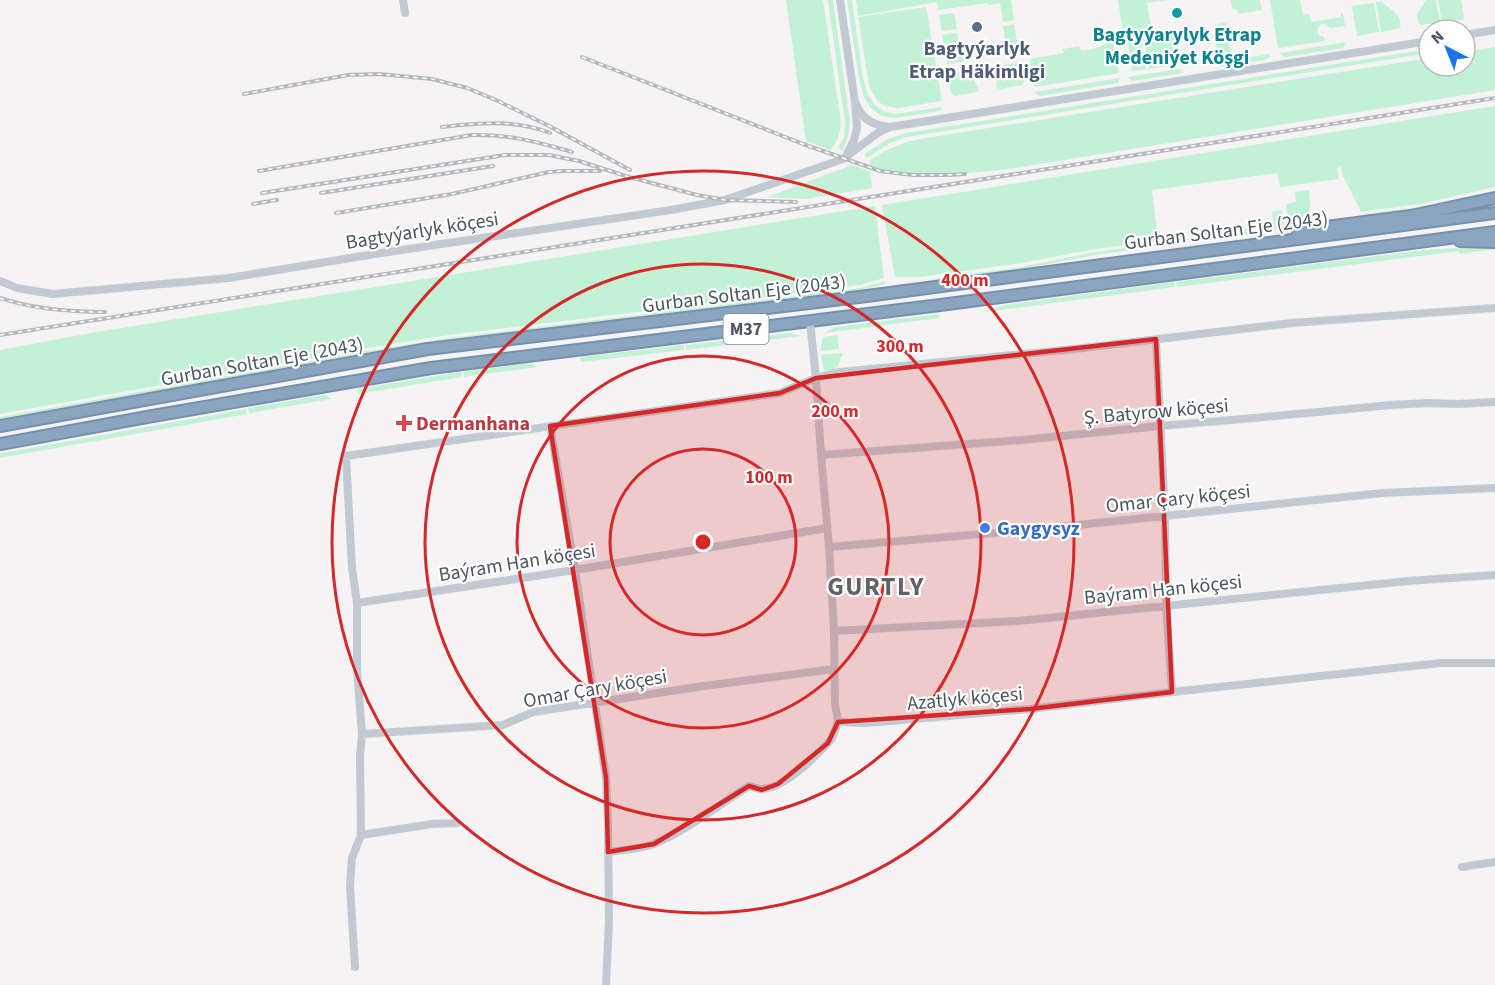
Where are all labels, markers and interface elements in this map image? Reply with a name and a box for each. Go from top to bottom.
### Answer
marker: Bagtyýarylyk Etrap Medeniýet Köşgi [1170,6,1184,20]
north arrow [1417,18,1477,78]
marker: Bagtyýarlyk Etrap Häkimligi [970,20,984,34]
place label: Bagtyýarylyk Etrap Medeniýet Köşgi [1092,21,1262,72]
text: N [1426,26,1449,49]
place label: Bagtyýarlyk Etrap Häkimligi [909,35,1045,86]
street label: Bagtyýarlyk köçesi [344,205,501,257]
street label: Gurban Soltan Eje (2043) [1123,205,1330,257]
street label: Gurban Soltan Eje (2043) [641,268,848,320]
text: 400 m [941,268,989,293]
road number: M37 [724,314,768,344]
street label: Gurban Soltan Eje (2043) [159,330,366,394]
text: 300 m [876,334,924,359]
street label: Ş. Batyrow köçesi [1082,392,1230,432]
text: 200 m [811,399,859,424]
place label: Dermanhana [416,410,530,438]
marker: Dermanhana [397,416,411,430]
text: 100 m [745,465,793,490]
street label: Omar Çary köçesi [1104,477,1252,521]
place label: Gaygysyz [997,515,1080,543]
marker: Gaygysyz [978,521,992,535]
centre of rings [693,532,713,552]
street label: Baýram Han köçesi [437,537,598,589]
district label: GURTLY [827,568,925,605]
street label: Baýram Han köçesi [1083,568,1243,612]
street label: Omar Çary köçesi [521,663,669,715]
street label: Azatlyk köçesi [906,680,1024,718]

